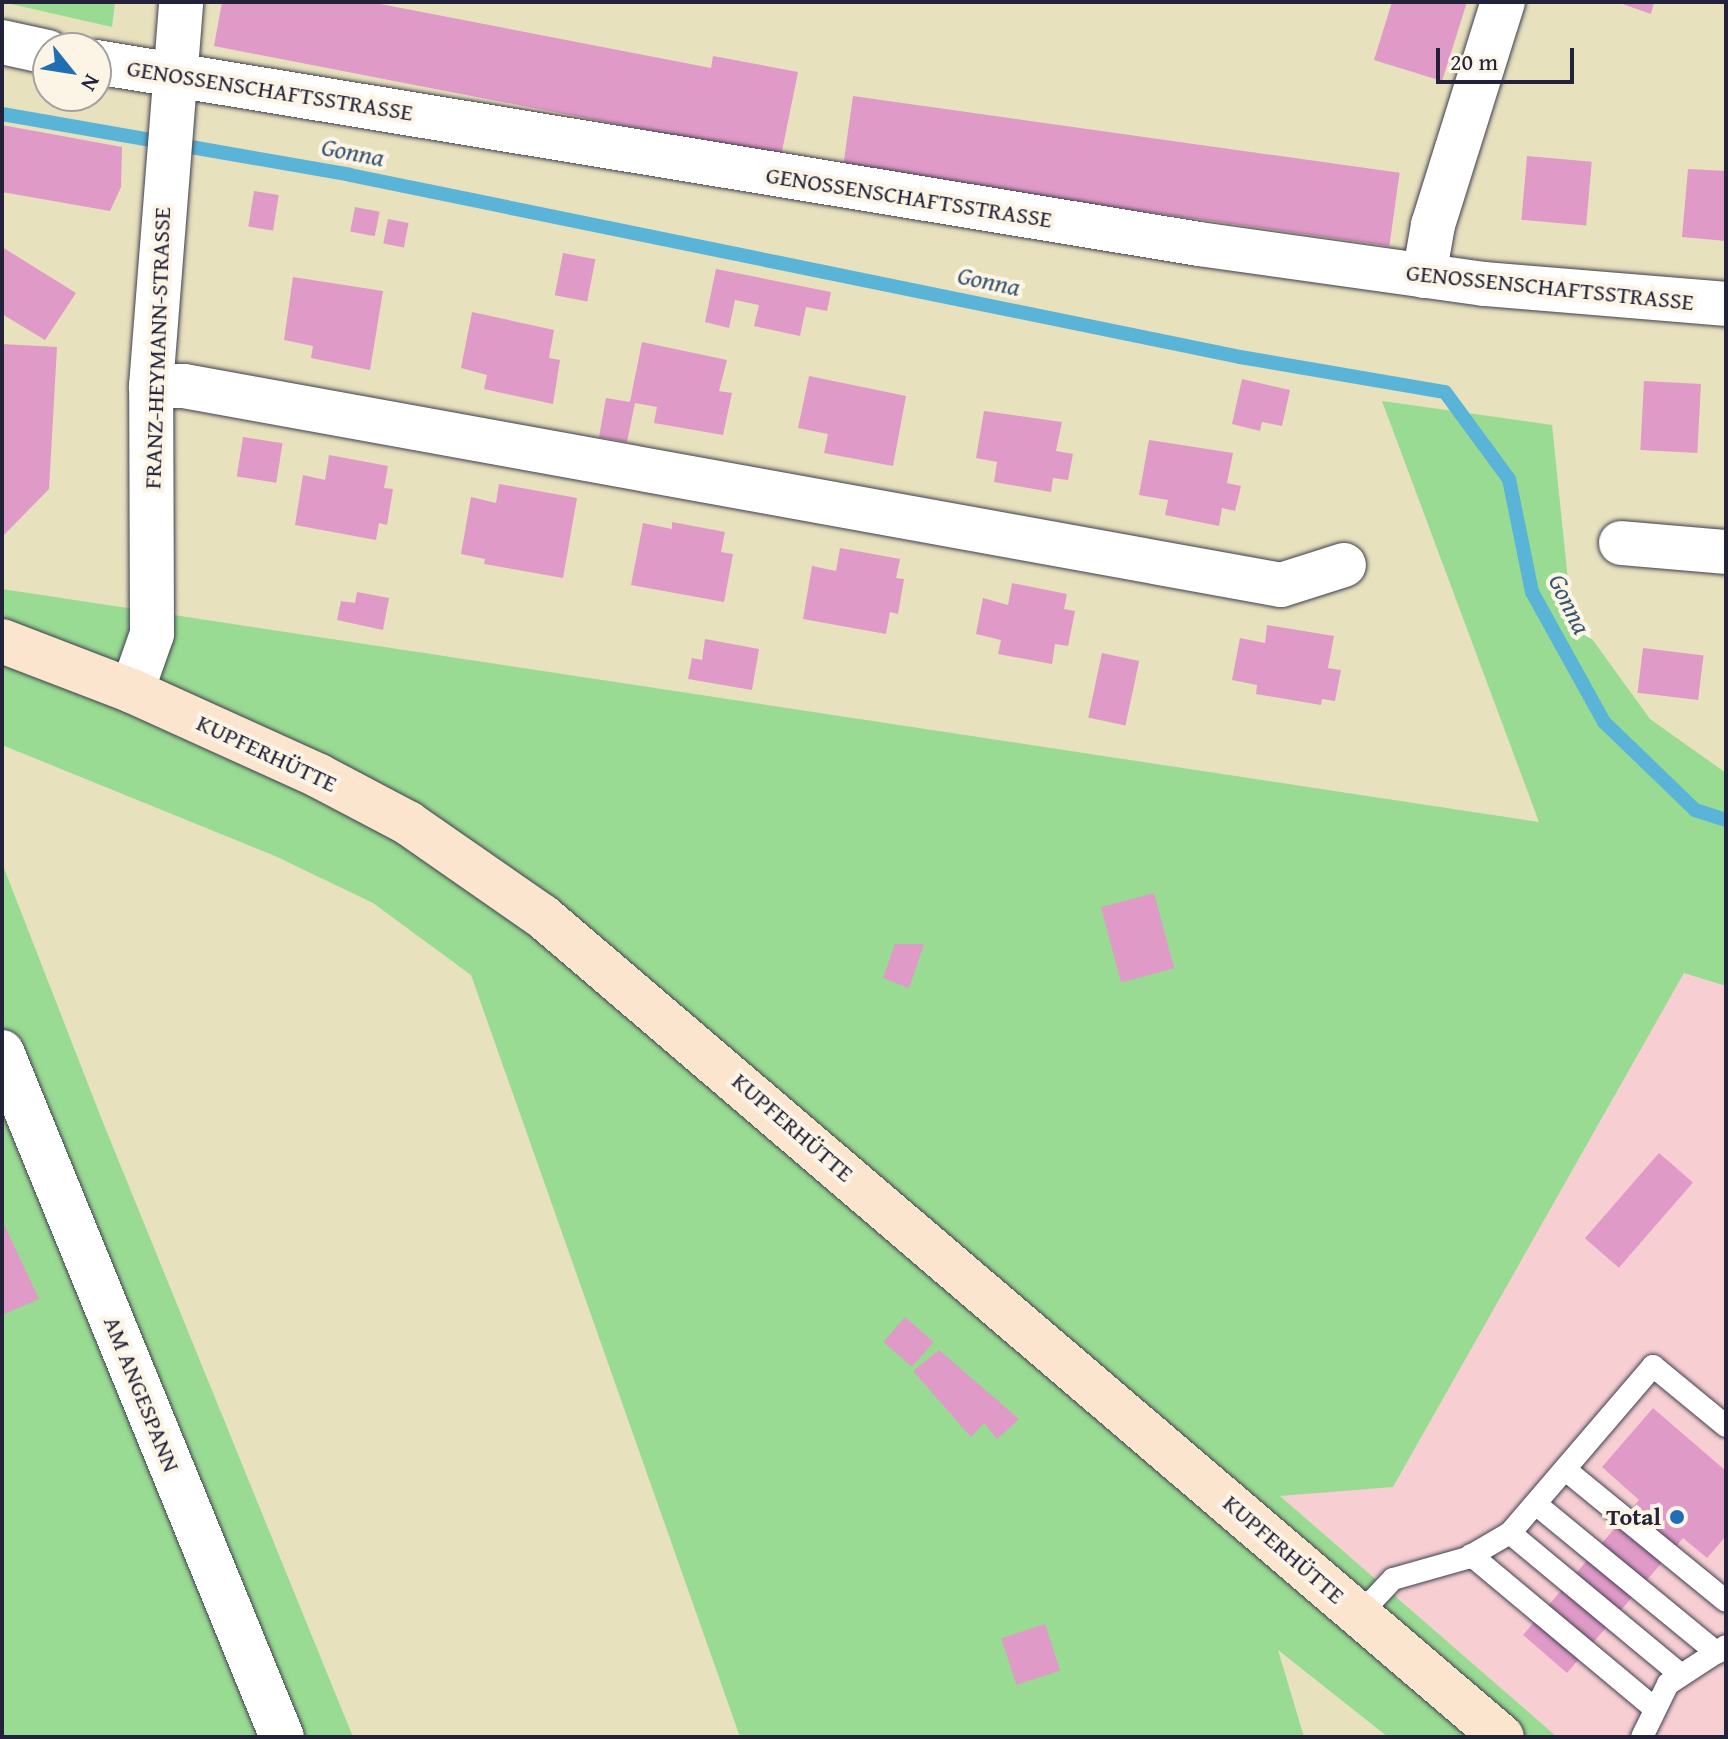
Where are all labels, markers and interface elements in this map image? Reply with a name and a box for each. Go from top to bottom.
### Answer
north arrow [32,32,112,112]
scale bar [1440,32,1578,82]
text: 20 m [1450,44,1498,79]
street label: GENOSSENSCHAFTSSTRASSE [125,53,415,127]
text: N [74,69,109,97]
water label: Gonna [319,131,387,173]
street label: GENOSSENSCHAFTSSTRASSE [764,160,1054,234]
street label: FRANZ-HEYMANN-STRASSE [138,206,176,490]
street label: GENOSSENSCHAFTSSTRASSE [1405,258,1695,316]
water label: Gonna [955,259,1023,303]
water label: Gonna [1542,569,1598,639]
street label: KUPFERHÜTTE [192,708,342,798]
street label: KUPFERHÜTTE [726,1066,860,1188]
street label: AM ANGESPANN [98,1312,186,1476]
street label: KUPFERHÜTTE [1217,1488,1351,1610]
place label: Total [1606,1503,1661,1531]
marker: Total [1668,1508,1686,1526]

